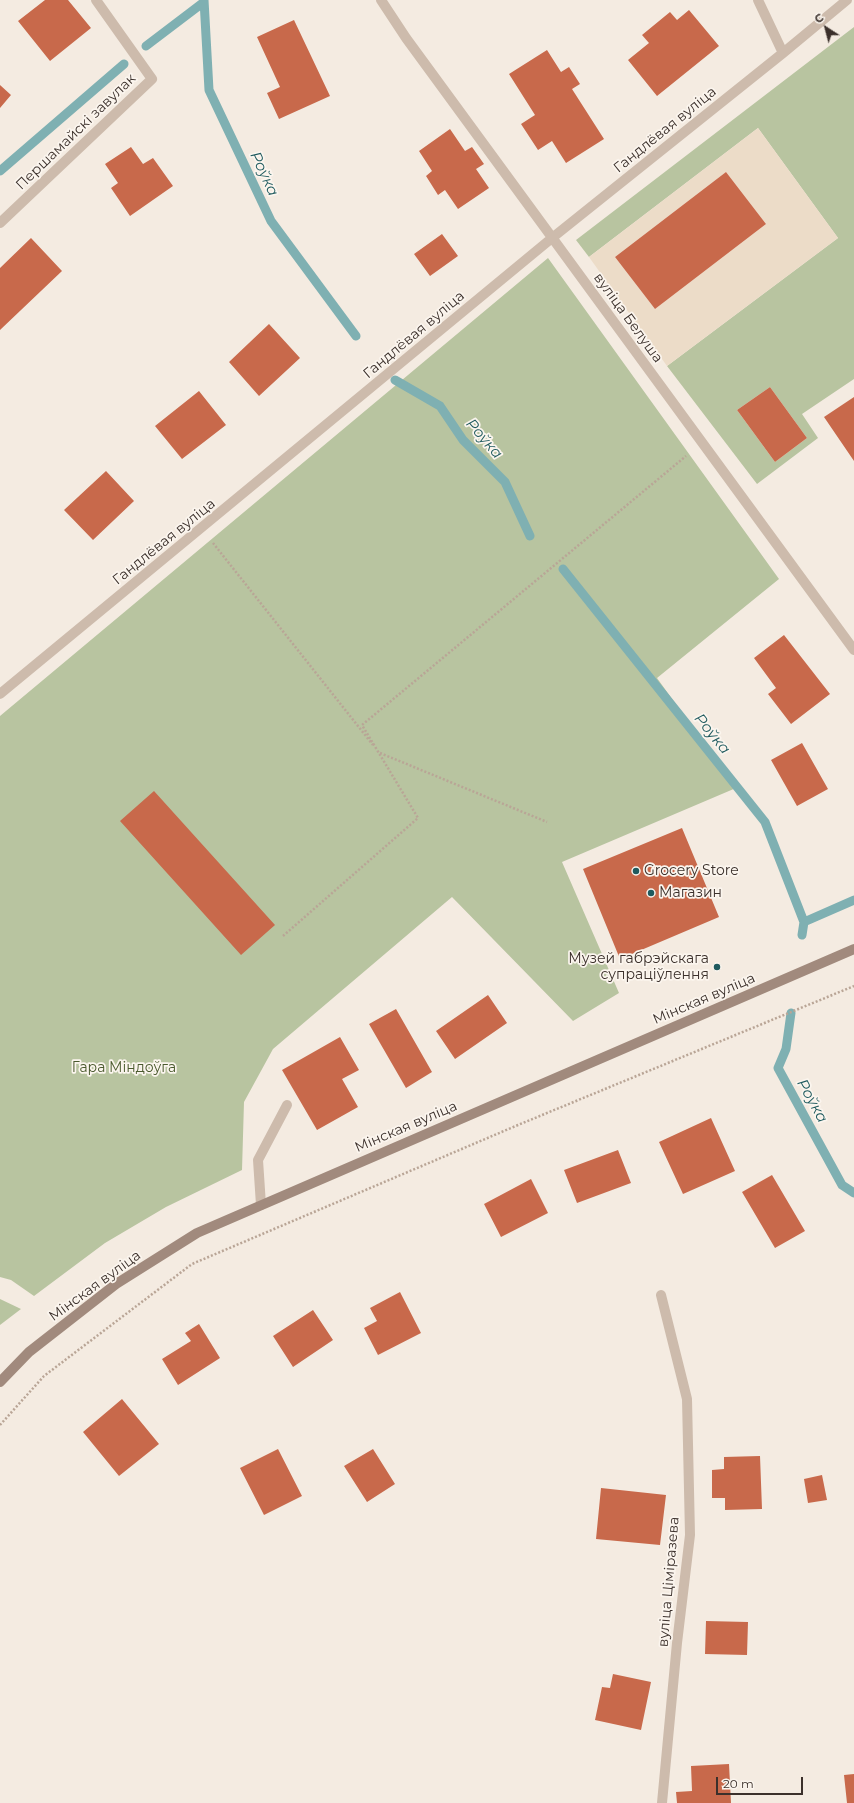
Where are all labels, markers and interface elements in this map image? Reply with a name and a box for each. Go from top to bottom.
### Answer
north arrow [806,8,846,48]
text: С [812,10,826,26]
street label: Першамайскі завулак [13,70,139,194]
street label: Гандлёвая вуліца [610,83,720,177]
water label: Роўка [246,149,282,199]
street label: вуліца Белуша [590,270,666,366]
street label: Гандлёвая вуліца [360,288,468,382]
water label: Роўка [462,415,506,463]
street label: Гандлёвая вуліца [109,495,219,589]
water label: Роўка [690,710,734,758]
place label: Grocery Store [644,863,739,879]
marker: Grocery Store [631,866,641,876]
place label: Магазин [659,885,722,901]
marker: Магазин [646,888,656,898]
place label: Музей габрэйскага супраціўлення [568,951,709,984]
marker: Музей габрэйскага супраціўлення [712,962,722,972]
street label: Мінская вуліца [650,970,758,1028]
park label: Гара Міндоўга [72,1060,176,1076]
water label: Роўка [793,1076,831,1126]
street label: Мінская вуліца [352,1098,460,1156]
street label: Мінская вуліца [46,1247,144,1325]
street label: вуліца Ціміразева [655,1516,683,1648]
scale bar [718,1769,805,1795]
text: 20 m [723,1776,754,1791]

